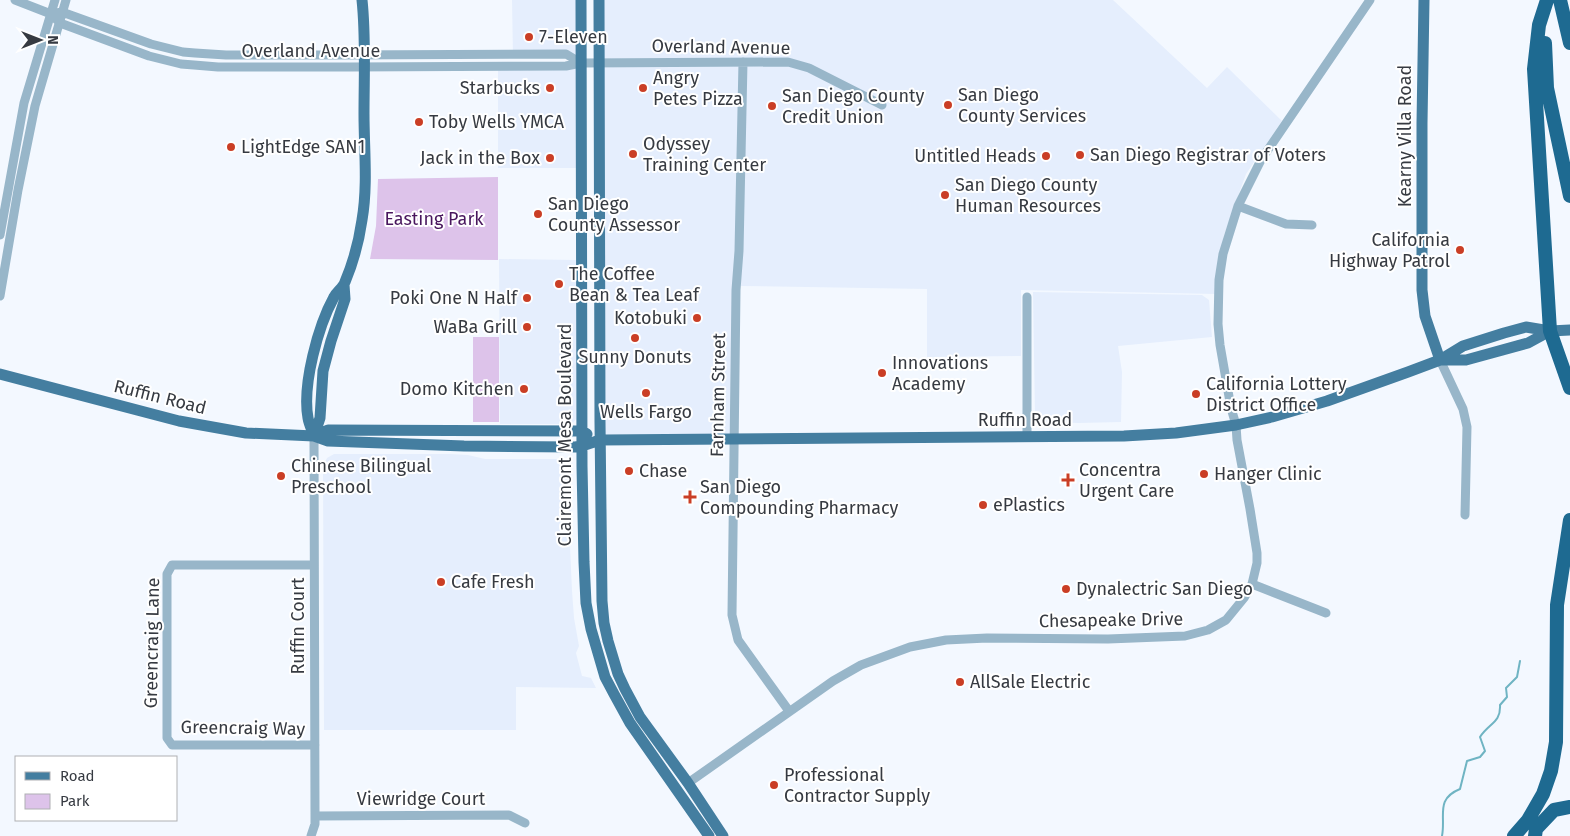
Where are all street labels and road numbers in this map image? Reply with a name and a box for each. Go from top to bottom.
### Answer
street label: Overland Avenue [651,35,791,59]
street label: Overland Avenue [242,40,380,62]
street label: Kearny Villa Road [1394,65,1416,207]
street label: Clairemont Mesa Boulevard [554,324,576,546]
street label: Farnham Street [706,332,730,457]
street label: Ruffin Road [111,375,209,419]
street label: Ruffin Road [978,409,1072,431]
street label: Greencraig Lane [140,577,164,709]
street label: Ruffin Court [287,577,309,675]
street label: Chesapeake Drive [1039,608,1183,632]
street label: Greencraig Way [181,716,306,740]
street label: Viewridge Court [357,788,486,810]

